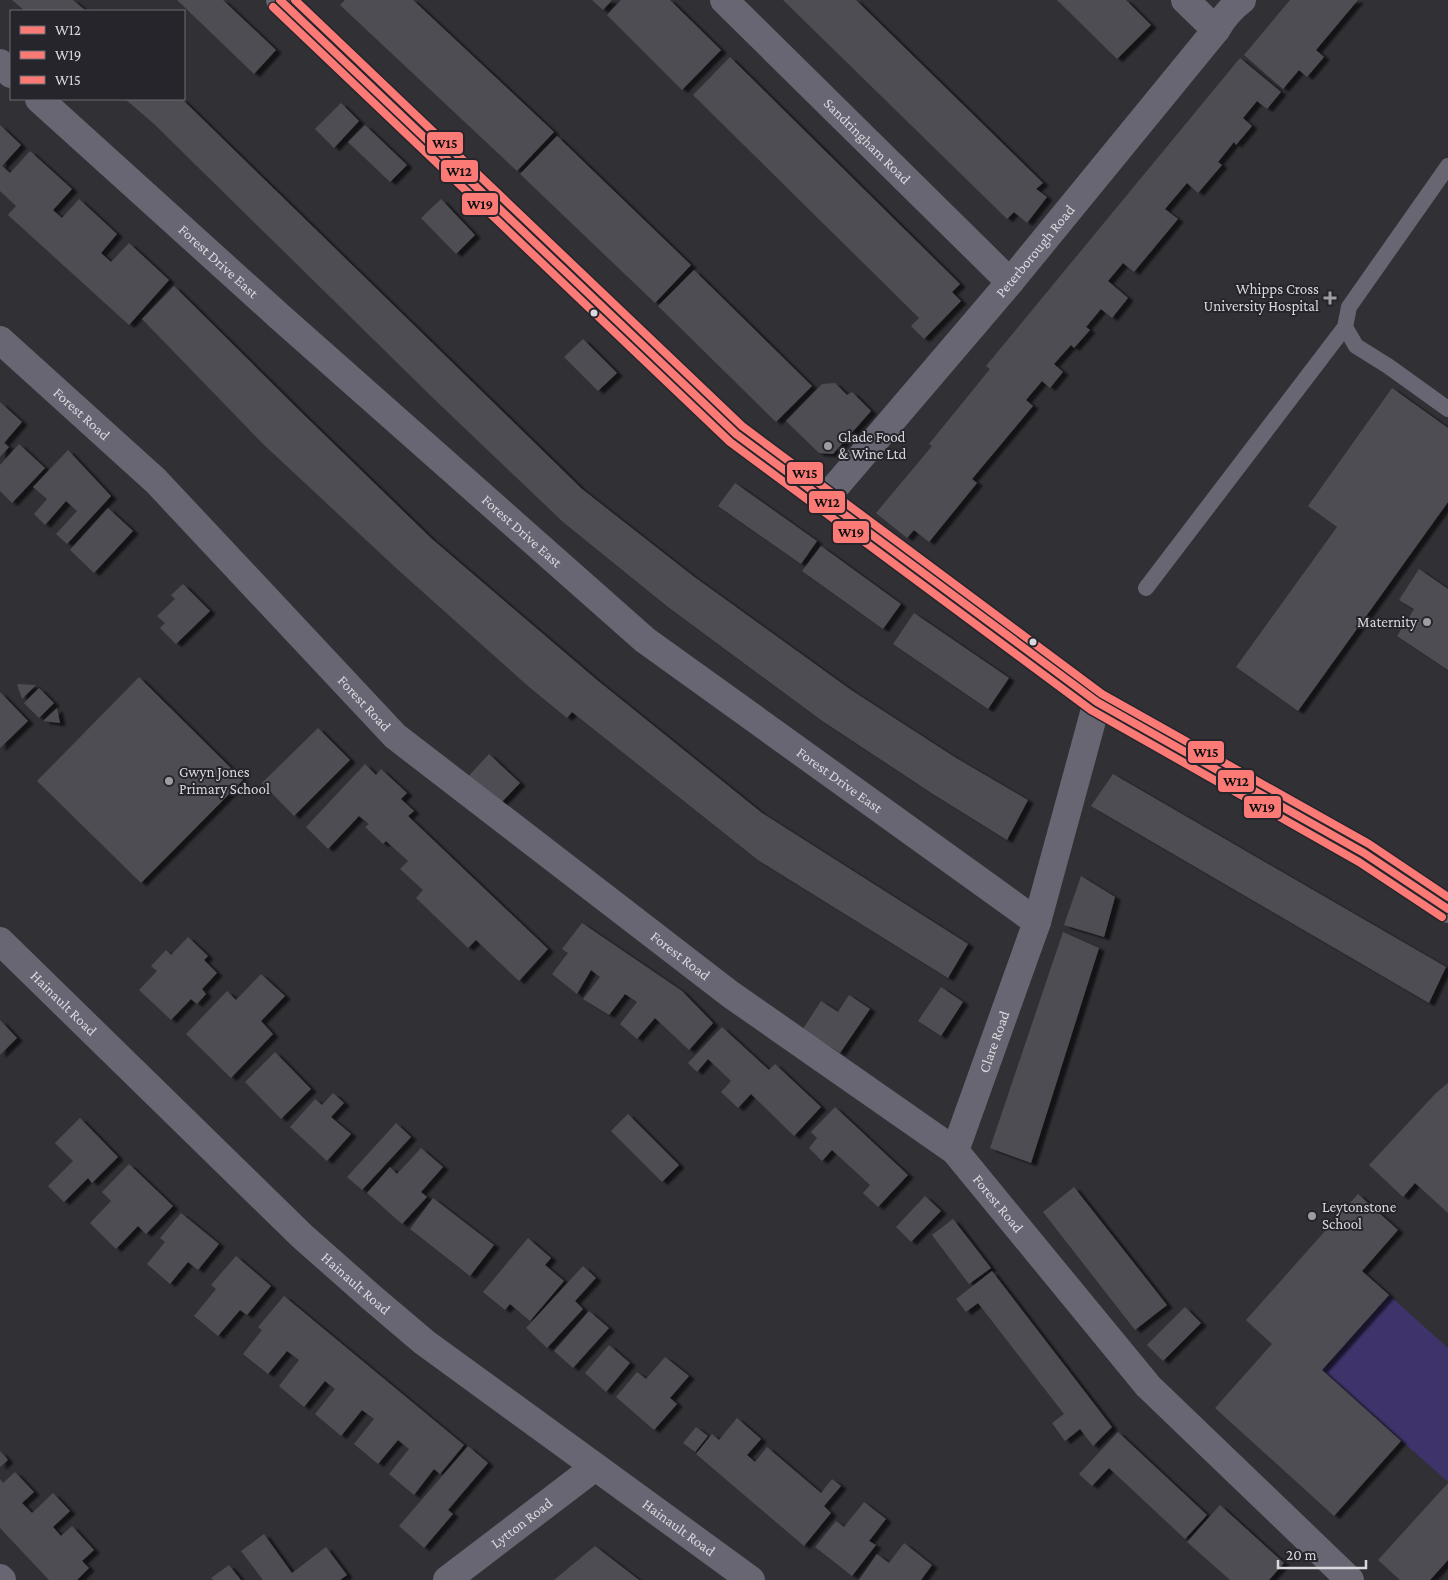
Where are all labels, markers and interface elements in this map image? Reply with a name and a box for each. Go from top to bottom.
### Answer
legend [10,10,185,100]
text: W12 [55,22,81,38]
text: W19 [55,47,81,63]
text: W15 [55,72,81,88]
street label: Sandringham Road [821,95,914,187]
line badge: W15 [426,131,464,155]
text: W15 [431,135,458,151]
line badge: W12 [440,159,479,183]
text: W12 [445,163,472,179]
line badge: W19 [461,192,499,216]
text: W19 [466,196,493,212]
street label: Peterborough Road [993,202,1078,301]
street label: Forest Drive East [176,221,262,302]
place label: Whipps Cross University Hospital [1204,281,1319,315]
marker: Whipps Cross University Hospital [1323,291,1337,305]
unlabelled marker [589,308,599,318]
street label: Forest Road [50,384,113,443]
place label: Glade Food & Wine Ltd [838,429,906,462]
marker: Glade Food & Wine Ltd [822,440,834,452]
line badge: W15 [786,461,824,485]
text: W15 [791,465,818,481]
line badge: W12 [808,490,846,514]
street label: Forest Drive East [479,492,566,571]
text: W12 [813,494,840,510]
line badge: W19 [832,520,870,544]
text: W19 [837,524,864,540]
place label: Maternity [1357,614,1417,631]
marker: Maternity [1421,616,1433,628]
unlabelled marker [1028,637,1038,647]
street label: Forest Road [335,672,394,735]
line badge: W15 [1187,740,1225,764]
street label: Forest Drive East [794,744,886,817]
text: W15 [1192,744,1219,760]
place label: Gwyn Jones Primary School [179,764,270,798]
line badge: W12 [1217,769,1255,793]
text: W12 [1222,773,1249,789]
marker: Gwyn Jones Primary School [163,775,175,787]
line badge: W19 [1243,795,1282,819]
text: W19 [1248,799,1275,815]
street label: Forest Road [648,928,713,984]
street label: Hainault Road [27,967,100,1039]
street label: Clare Road [976,1009,1013,1075]
street label: Forest Road [970,1171,1027,1236]
place label: Leytonstone School [1322,1199,1397,1232]
marker: Leytonstone School [1306,1210,1318,1222]
street label: Hainault Road [318,1249,394,1318]
street label: Lytton Road [488,1494,556,1551]
street label: Hainault Road [639,1496,718,1559]
scale bar [1278,1538,1366,1570]
text: 20 m [1286,1547,1317,1563]

